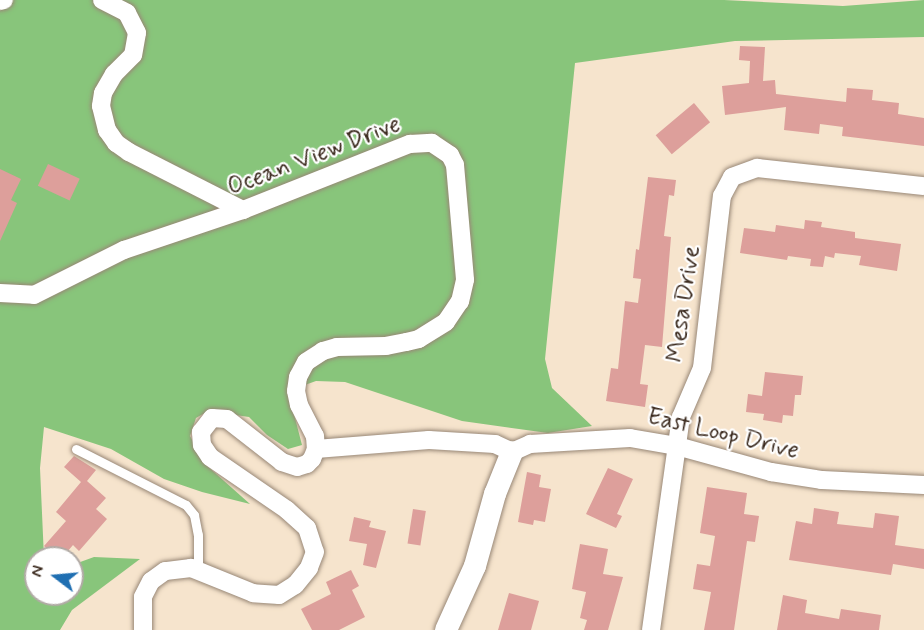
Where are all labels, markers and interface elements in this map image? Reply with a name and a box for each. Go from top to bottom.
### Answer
street label: Ocean View Drive [226,111,402,201]
street label: Mesa Drive [662,245,706,363]
street label: East Loop Drive [645,403,801,465]
north arrow [24,546,84,606]
text: N [27,563,50,579]

